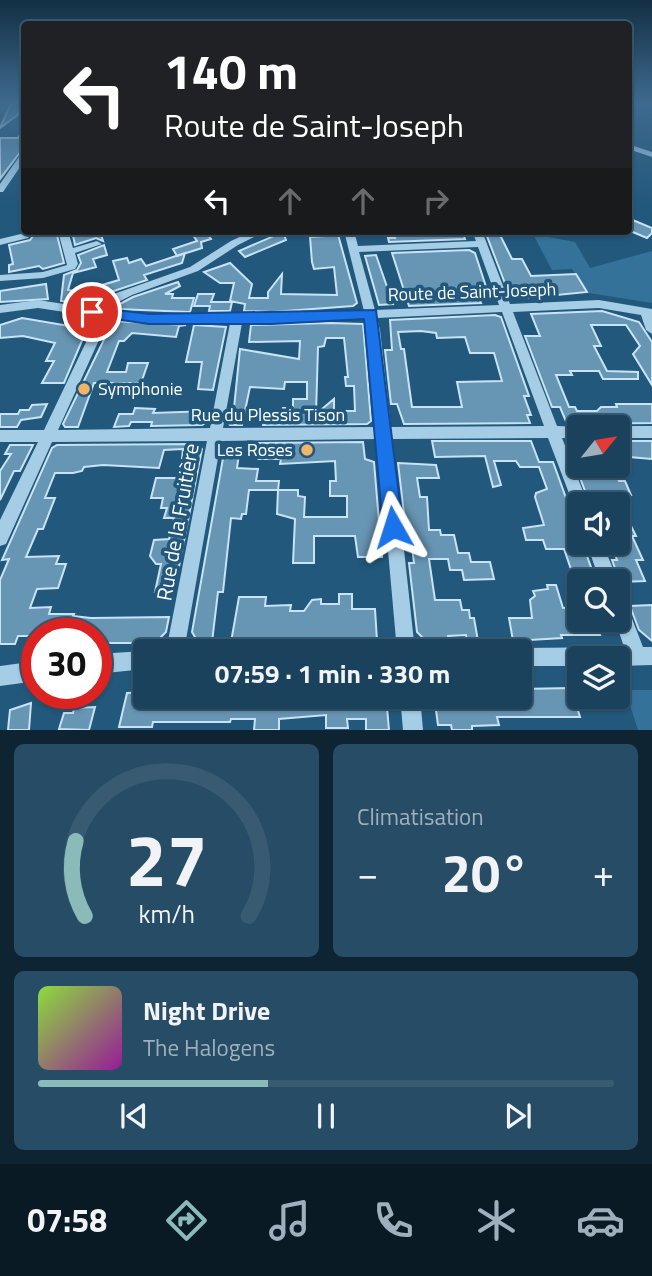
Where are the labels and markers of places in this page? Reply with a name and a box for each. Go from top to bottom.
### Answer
pin [62,282,122,342]
place label: Symphonie [98,375,183,402]
marker: Symphonie [76,381,92,397]
place label: Les Roses [217,436,293,463]
marker: Les Roses [299,442,315,458]

